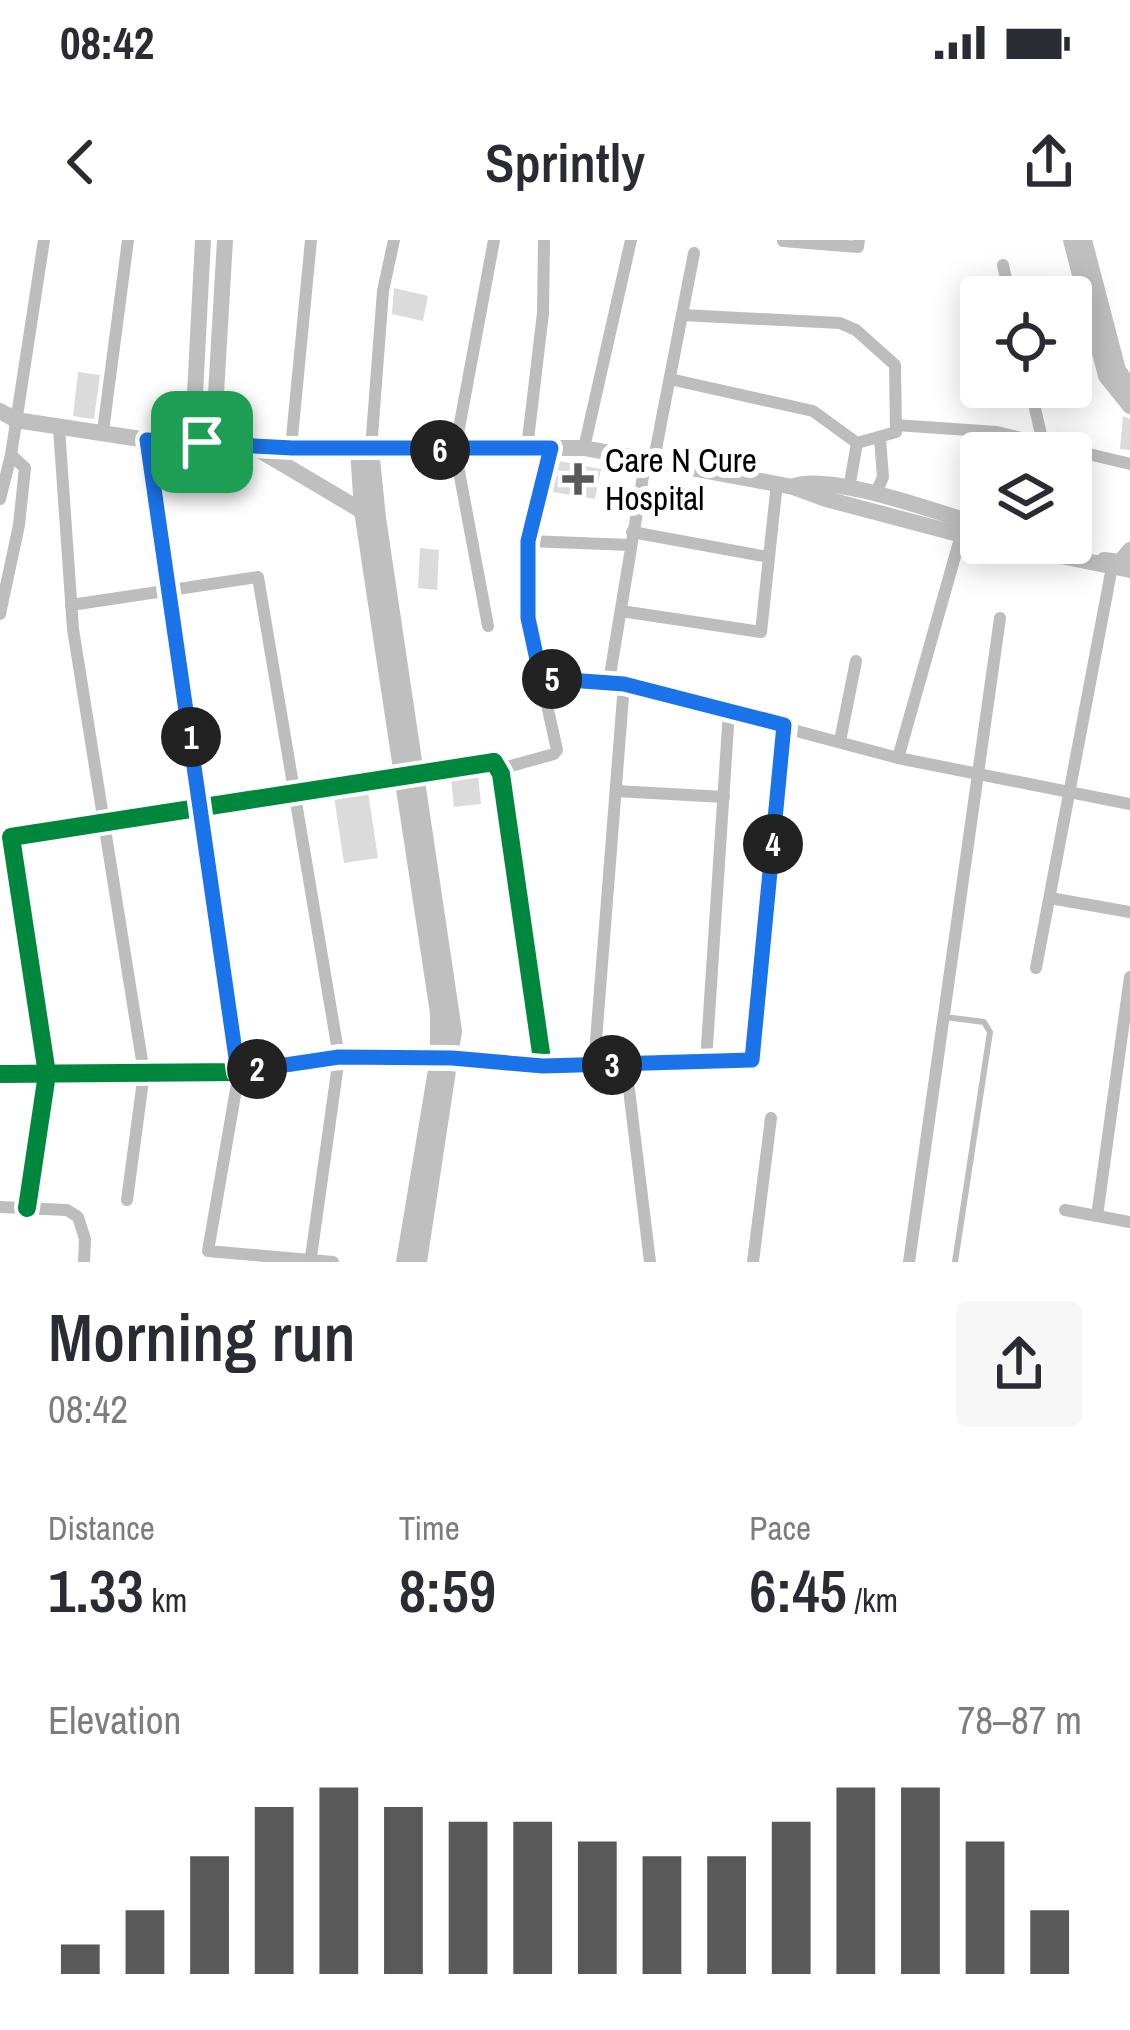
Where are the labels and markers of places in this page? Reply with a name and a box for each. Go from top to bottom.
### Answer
pin [151,391,253,493]
pin: 6 [410,420,470,480]
place label: Care N Cure Hospital [605,438,757,520]
marker: Care N Cure Hospital [562,463,594,495]
pin: 5 [522,649,582,709]
pin: 1 [161,707,221,767]
pin: 4 [743,814,803,874]
pin: 3 [582,1035,642,1095]
pin: 2 [227,1039,287,1099]

